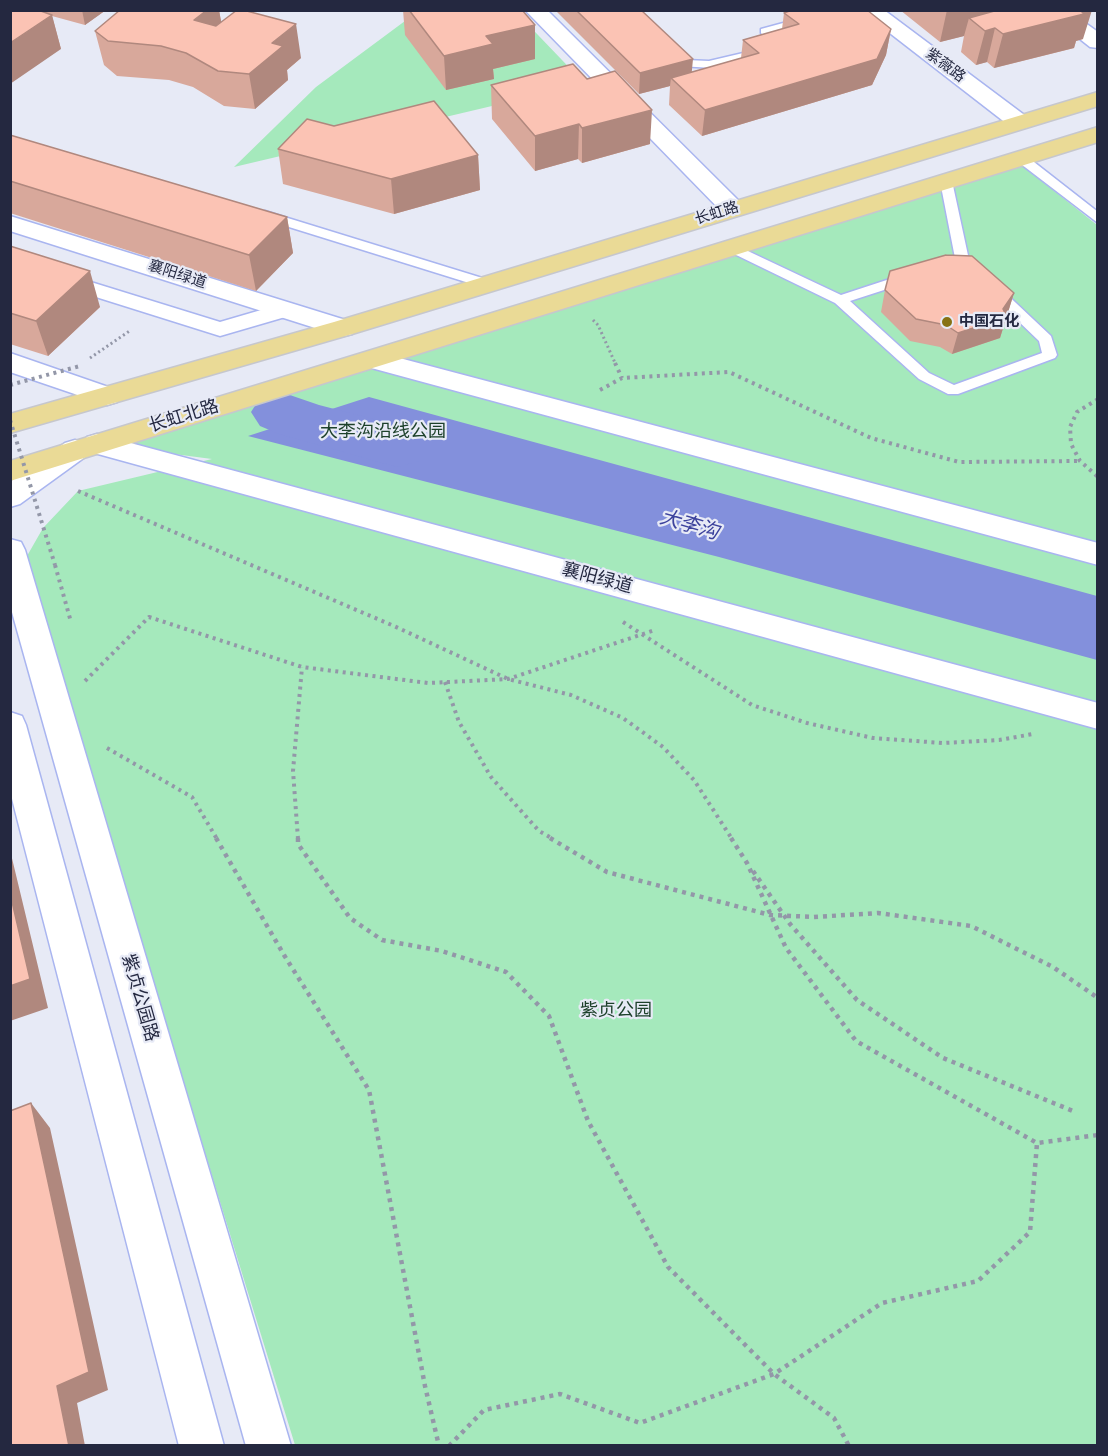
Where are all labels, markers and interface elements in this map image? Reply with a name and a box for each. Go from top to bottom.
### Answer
street label: 紫薇路 [922,45,968,87]
street label: 长虹路 [693,199,741,229]
street label: 襄阳绿道 [146,257,208,293]
place label: 中国石化 [959,313,1019,331]
marker: 中国石化 [940,315,954,329]
street label: 长虹北路 [146,396,222,438]
park label: 大李沟沿线公园 [320,422,446,444]
water label: 大李沟 [657,506,721,546]
street label: 襄阳绿道 [559,559,635,599]
street label: 紫贞公园路 [116,952,162,1044]
park label: 紫贞公园 [580,1001,652,1023]

